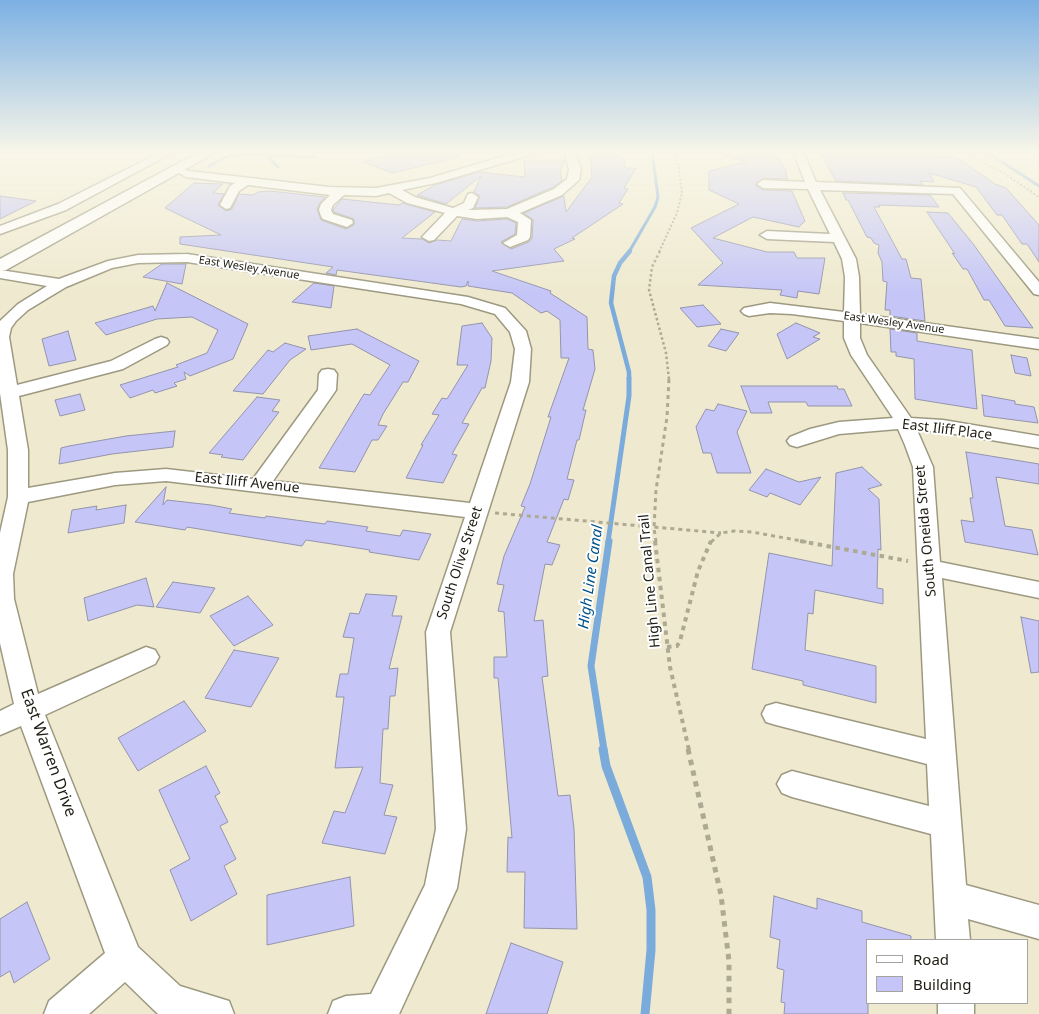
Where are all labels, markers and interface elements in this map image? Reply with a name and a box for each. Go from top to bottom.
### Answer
street label: East Wesley Avenue [198,254,300,282]
street label: East Wesley Avenue [843,309,945,337]
street label: East Iliff Place [901,416,993,444]
street label: South Oneida Street [912,464,940,598]
street label: East Iliff Avenue [194,469,300,497]
street label: South Olive Street [434,504,486,622]
street label: High Line Canal Trail [636,513,664,649]
water label: High Line Canal [575,524,607,630]
street label: East Warren Drive [16,687,80,819]
legend [866,939,1029,1004]
text: Road [913,949,949,969]
text: Building [913,974,971,994]

